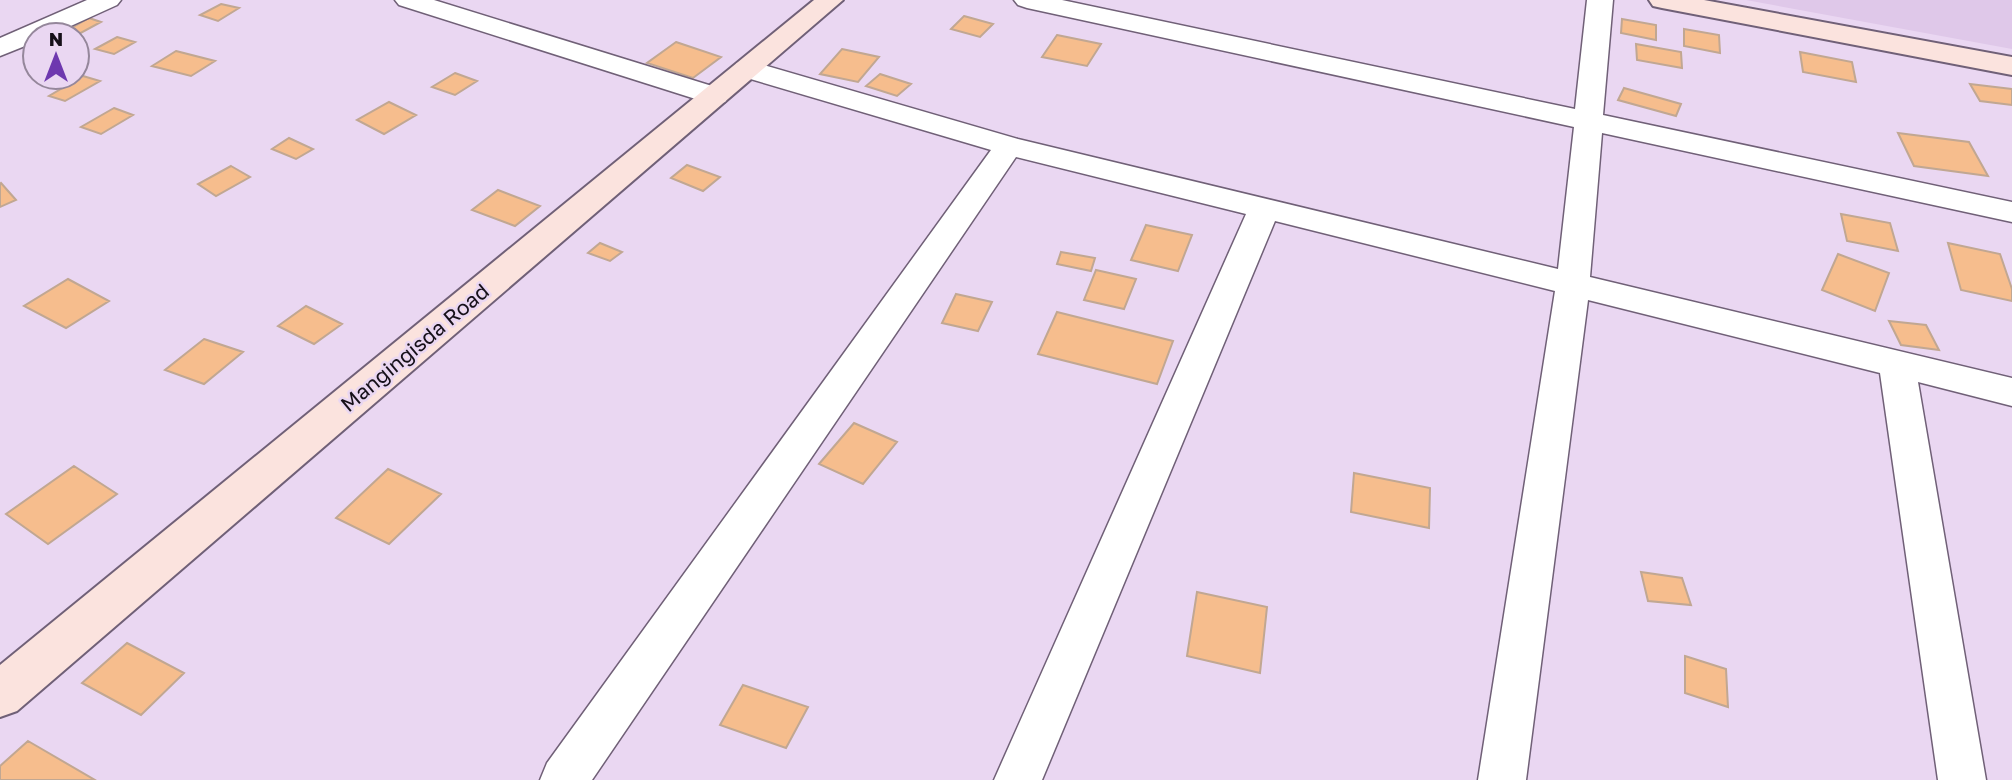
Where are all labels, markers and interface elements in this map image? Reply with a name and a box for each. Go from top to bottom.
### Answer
north arrow [21,21,91,91]
text: N [49,27,63,50]
street label: Mangingisda Road [335,278,494,417]

